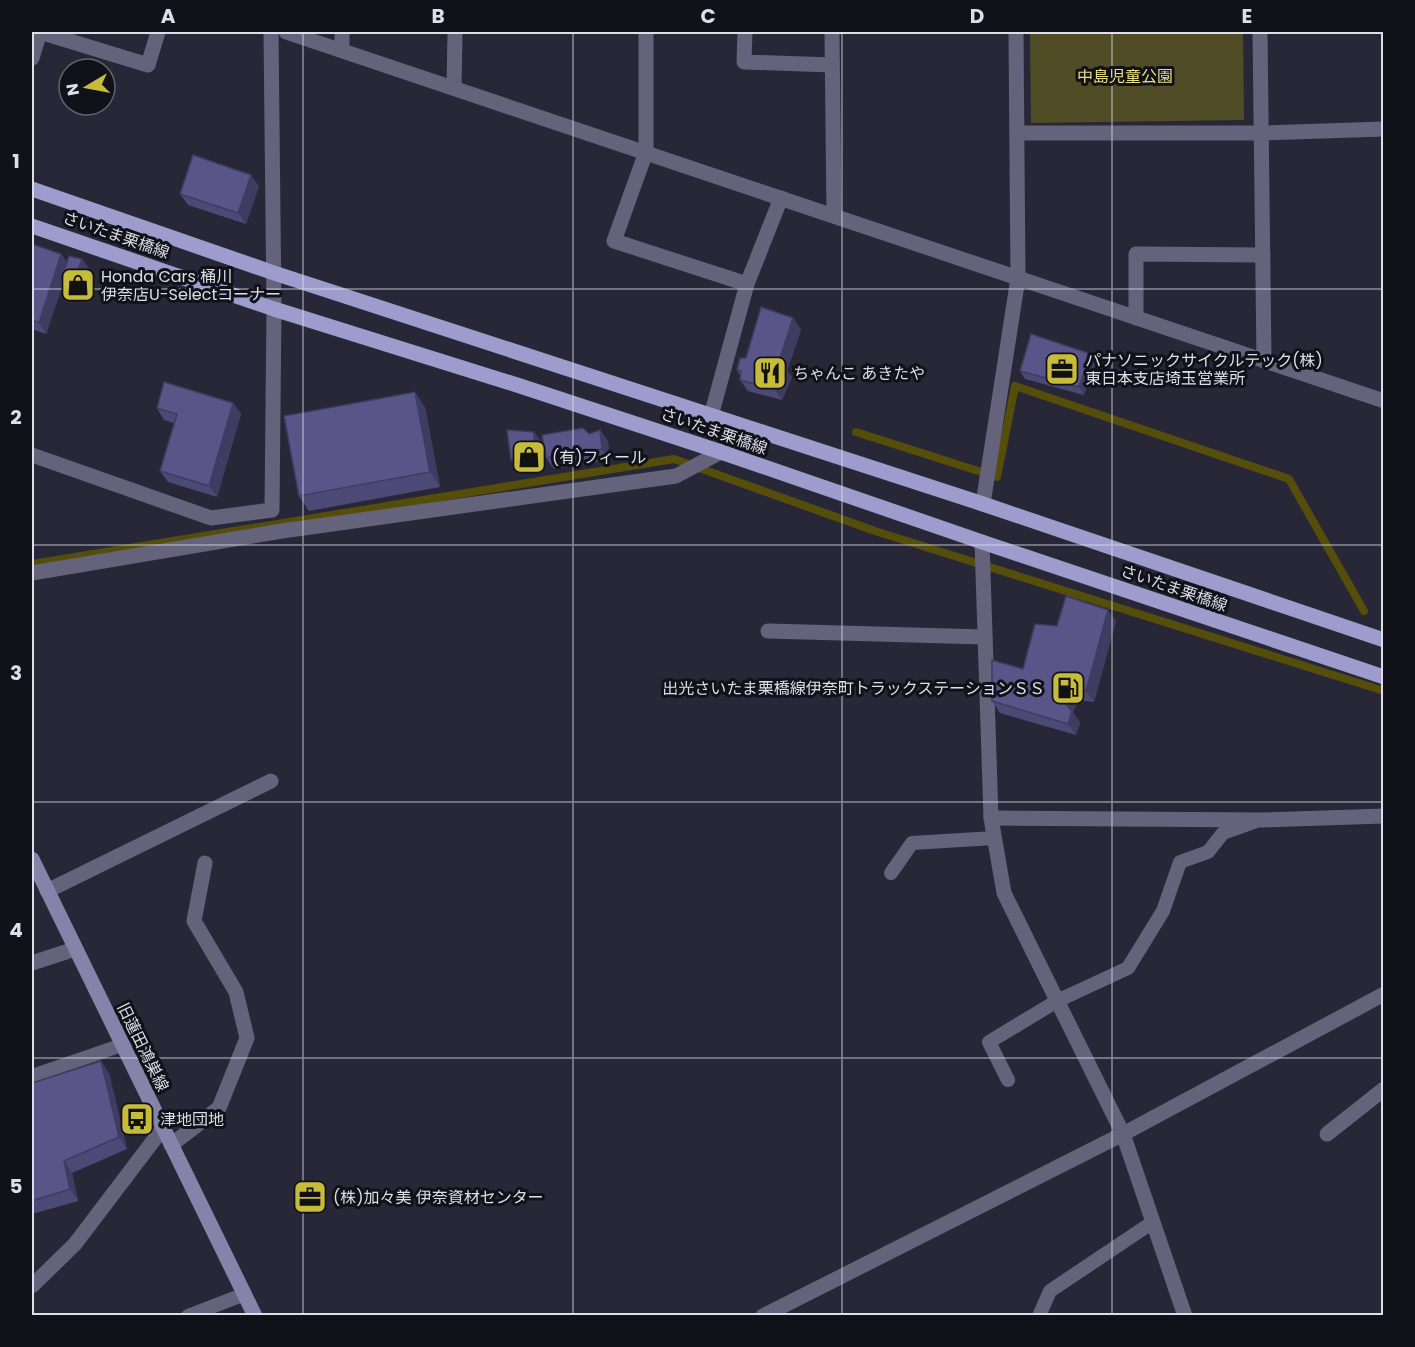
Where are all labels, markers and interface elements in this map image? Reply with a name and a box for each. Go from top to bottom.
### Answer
text: A [161,2,176,30]
text: B [431,2,445,30]
text: C [700,2,716,30]
text: D [970,2,984,30]
text: E [1242,2,1252,30]
north arrow [57,57,117,117]
park label: 中島児童公園 [1077,65,1173,88]
text: N [60,82,85,97]
text: 1 [12,147,20,175]
street label: さいたま栗橋線 [60,206,172,264]
place label: Honda Cars 桶川 伊奈店U-Selectコーナー [101,265,281,306]
shop icon: Honda Cars 桶川 伊奈店U-Selectコーナー [60,267,96,303]
place label: パナソニックサイクルテック(株) 東日本支店埼玉営業所 [1085,349,1323,390]
office icon: パナソニックサイクルテック(株) 東日本支店埼玉営業所 [1044,351,1080,387]
restaurant icon: ちゃんこ あきたや [752,355,788,391]
place label: ちゃんこ あきたや [793,362,925,385]
street label: さいたま栗橋線 [658,402,770,460]
text: 2 [10,403,22,431]
shop icon: (有)フィール [511,439,547,475]
place label: (有)フィール [552,446,646,469]
street label: さいたま栗橋線 [1118,559,1230,617]
text: 3 [10,659,22,687]
fuel station icon: 出光さいたま栗橋線伊奈町トラックステーションＳＳ [1050,670,1086,706]
place label: 出光さいたま栗橋線伊奈町トラックステーションＳＳ [662,677,1045,700]
text: 4 [9,916,23,944]
street label: 旧蓮田鴻巣線 [112,999,174,1095]
bus stop icon: 津地団地 [119,1101,155,1137]
place label: 津地団地 [160,1108,224,1131]
text: 5 [10,1172,23,1200]
office icon: (株)加々美 伊奈資材センター [292,1179,328,1215]
place label: (株)加々美 伊奈資材センター [333,1186,544,1209]

